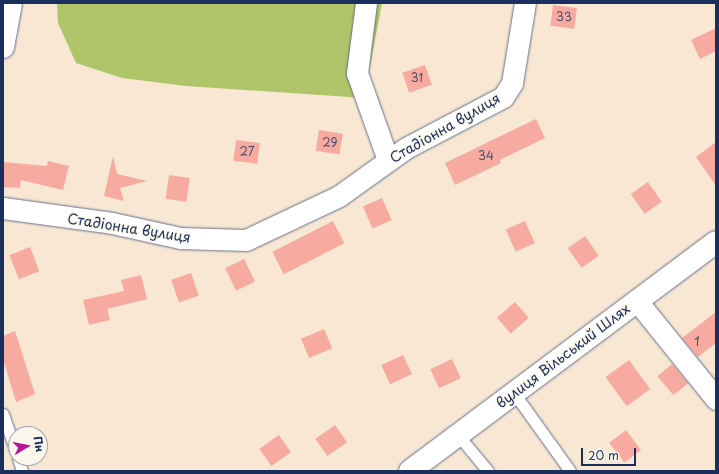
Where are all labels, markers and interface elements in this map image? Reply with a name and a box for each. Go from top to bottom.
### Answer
house number: 33 [556,10,572,24]
house number: 31 [411,71,423,85]
street label: Стадіонна вулиця [387,89,503,167]
house number: 29 [322,136,338,150]
house number: 27 [240,145,254,159]
house number: 34 [478,149,494,163]
street label: Стадіонна вулиця [66,210,192,246]
street label: вулиця Вільський Шлях [493,300,633,412]
house number: 1 [694,335,700,349]
north arrow [8,426,48,466]
text: Пн [30,435,49,453]
scale bar [583,440,638,466]
text: 20 m [588,446,619,464]

